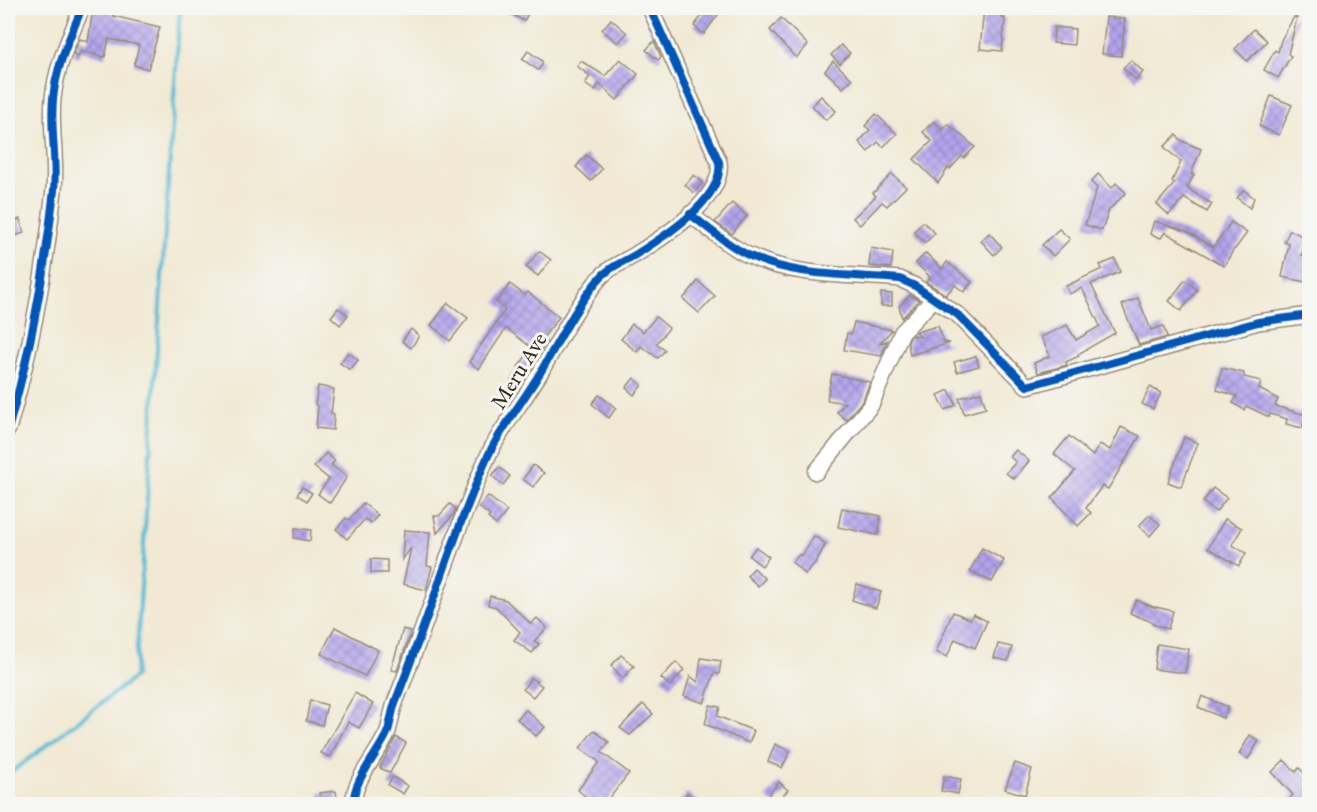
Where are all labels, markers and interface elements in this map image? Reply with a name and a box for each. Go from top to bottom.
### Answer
street label: Meru Ave [485,328,553,414]

